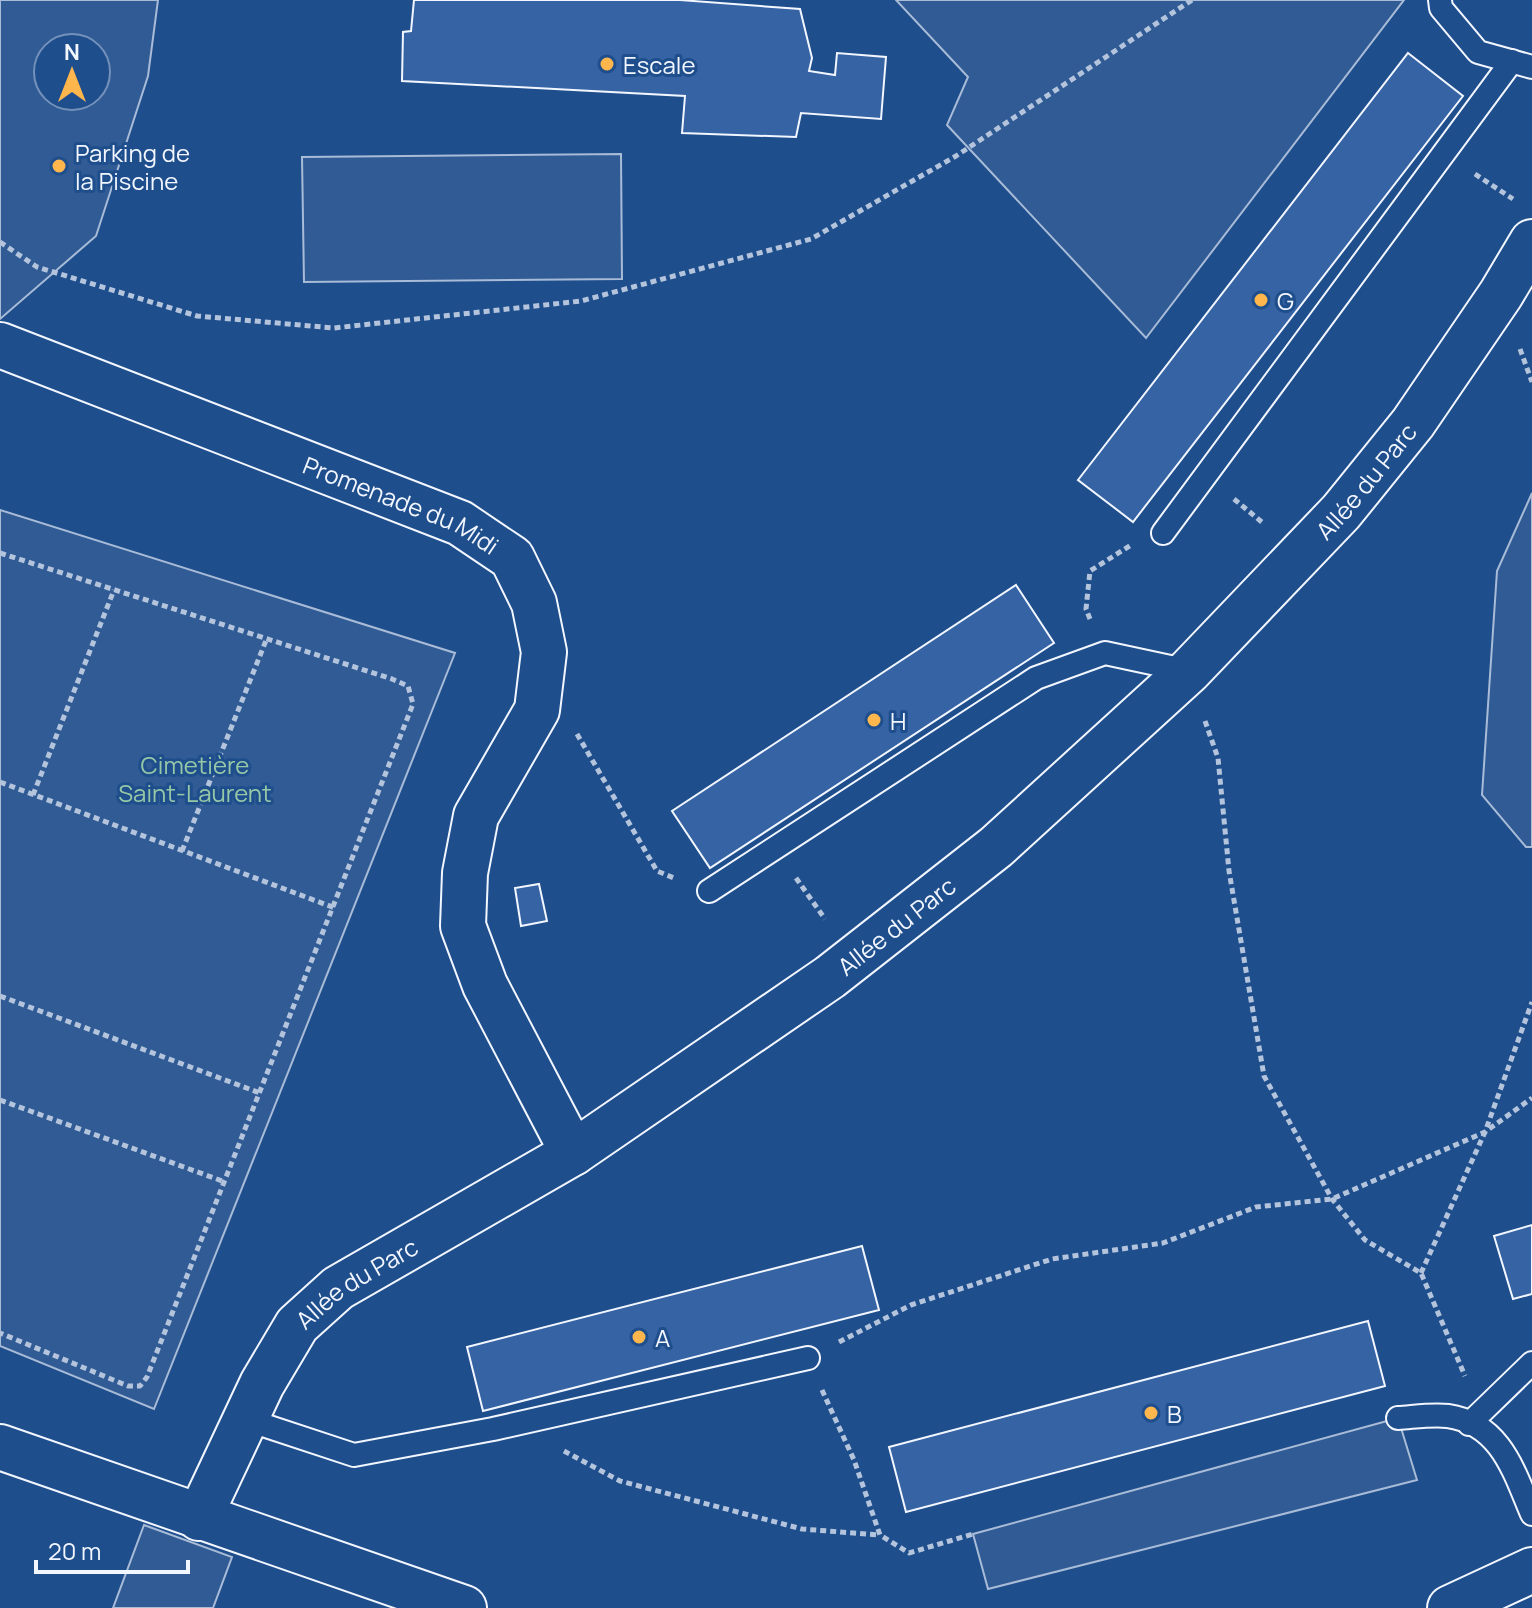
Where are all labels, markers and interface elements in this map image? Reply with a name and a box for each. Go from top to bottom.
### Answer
north arrow [32,32,112,112]
text: N [64,37,80,67]
place label: Escale [623,48,695,81]
marker: Escale [598,55,616,73]
place label: Parking de la Piscine [75,136,190,197]
marker: Parking de la Piscine [50,157,68,175]
place label: G [1277,284,1294,317]
marker: G [1252,291,1270,309]
street label: Allée du Parc [1307,416,1423,546]
street label: Promenade du Midi [299,447,506,561]
place label: H [890,704,906,737]
marker: H [865,711,883,729]
park label: Cimetière Saint-Laurent [118,748,272,809]
street label: Allée du Parc [830,869,962,982]
street label: Allée du Parc [288,1229,423,1336]
place label: A [655,1321,670,1354]
marker: A [630,1328,648,1346]
place label: B [1167,1397,1182,1430]
marker: B [1142,1404,1160,1422]
scale bar [36,1524,188,1574]
text: 20 m [48,1534,101,1567]

